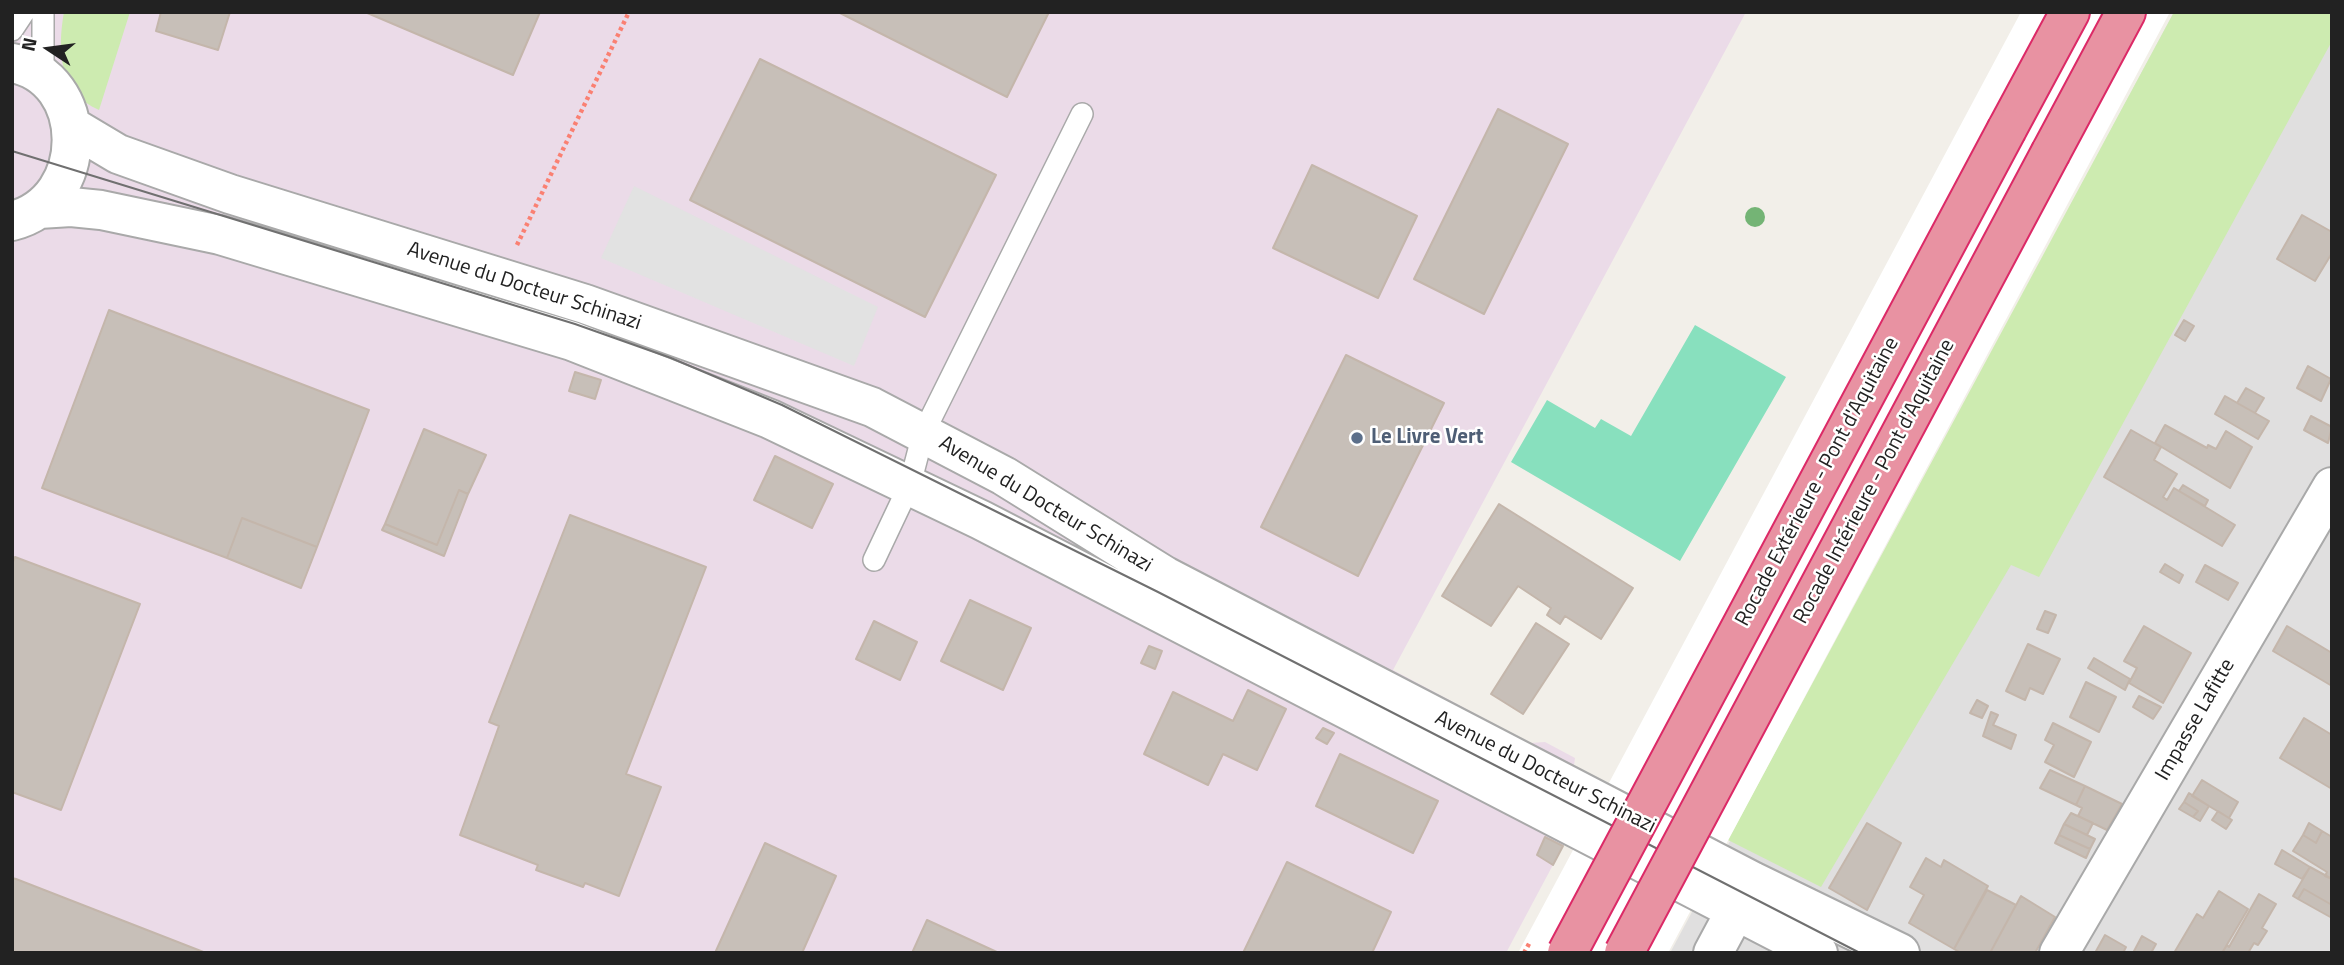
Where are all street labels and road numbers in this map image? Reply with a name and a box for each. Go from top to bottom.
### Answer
street label: Avenue du Docteur Schinazi [404,237,644,337]
street label: Rocade Extérieure - Pont d'Aquitaine [1731,333,1905,631]
street label: Rocade Intérieure - Pont d'Aquitaine [1789,335,1961,629]
street label: Avenue du Docteur Schinazi [934,431,1156,579]
street label: Impasse Lafitte [2151,655,2241,785]
street label: Avenue du Docteur Schinazi [1430,706,1660,840]

